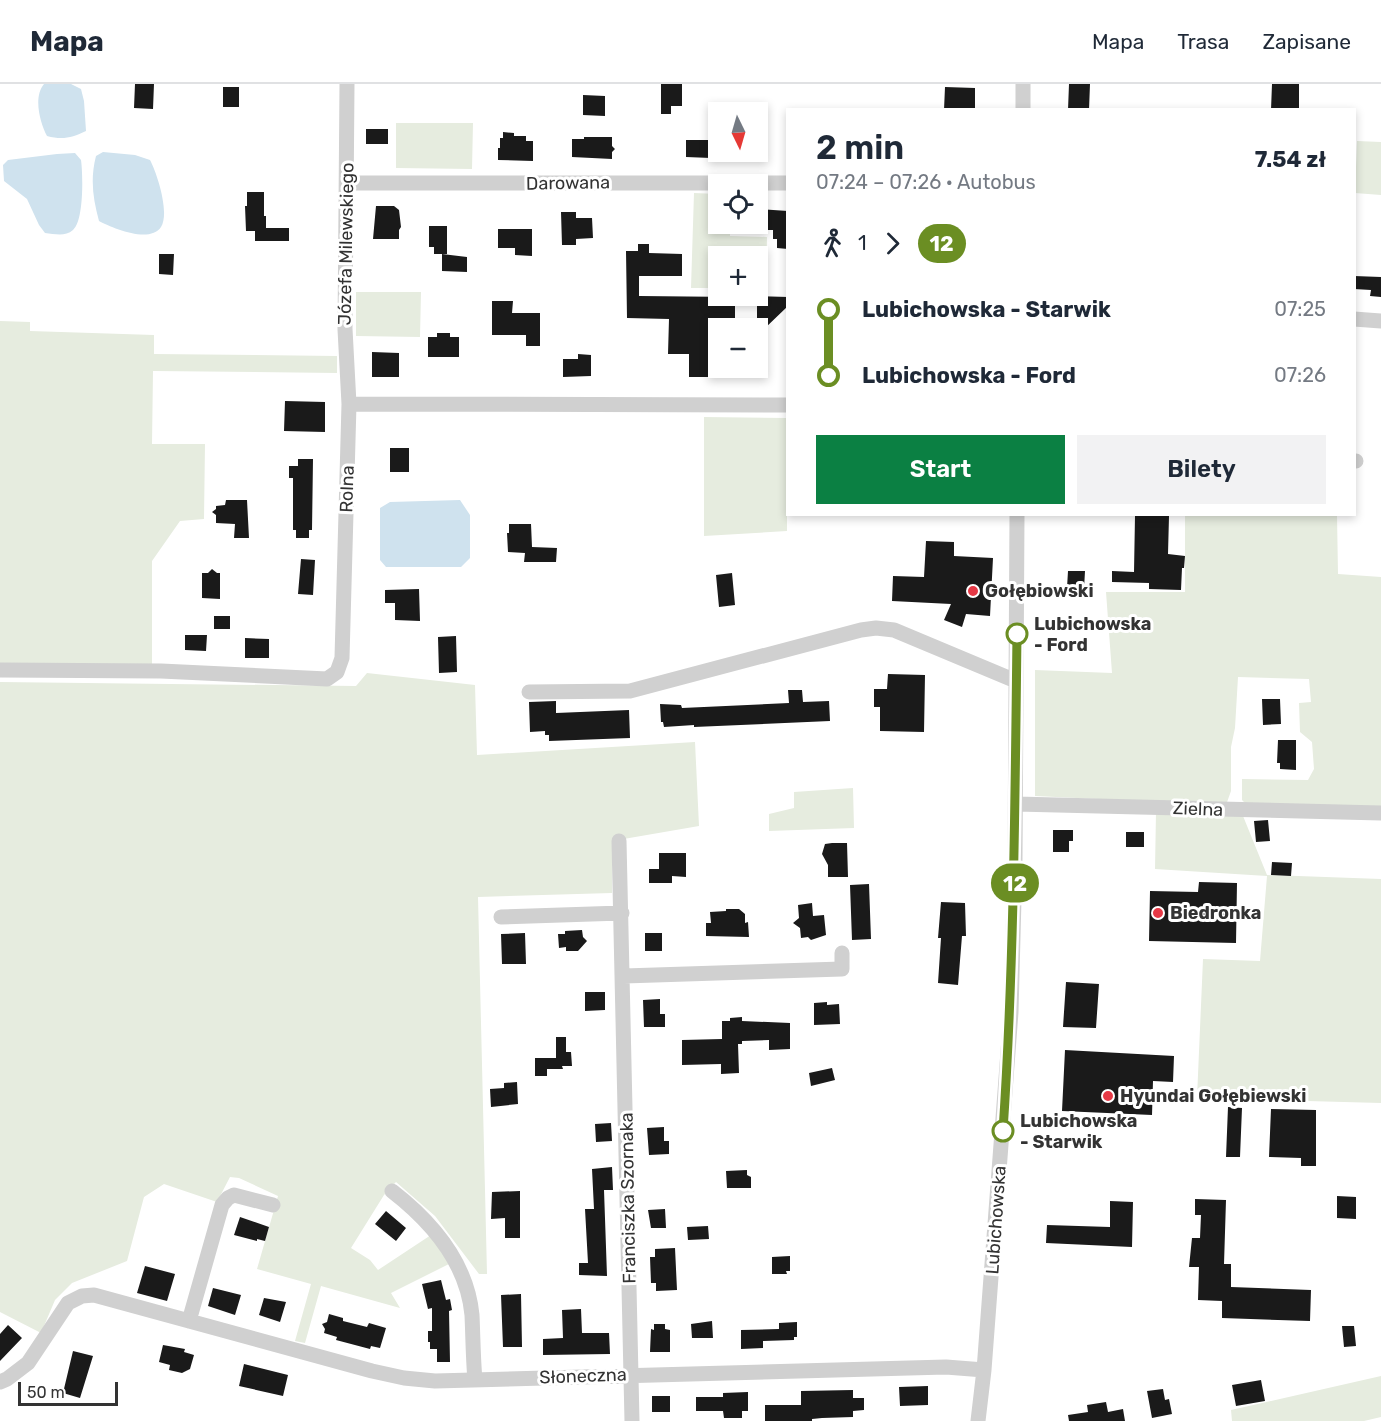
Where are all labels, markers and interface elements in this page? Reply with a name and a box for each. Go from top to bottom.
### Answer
text: Mapa [30,25,104,58]
text: Mapa [1092,29,1144,54]
text: Trasa [1177,29,1229,54]
text: Zapisane [1262,29,1351,54]
north arrow [708,102,768,162]
map controls [708,102,768,378]
text: 2 min [816,128,904,167]
text: 7.54 zł [1255,146,1326,173]
street label: Józefa Milewskiego [334,162,358,326]
text: 07:24 – 07:26 · Autobus [816,170,1036,194]
street label: Darowana [526,171,610,195]
button: locate [708,174,768,234]
icon: walk [816,227,849,260]
icon: forward [876,227,909,260]
text: 1 [858,231,867,255]
text: 12 [930,231,954,256]
button: + [708,246,768,306]
text: Lubichowska - Starwik [862,296,1111,323]
text: 07:25 [1274,297,1326,321]
button: − [708,318,768,378]
text: Lubichowska - Ford [862,362,1076,389]
text: 07:26 [1274,363,1326,387]
button: Start [816,435,1065,504]
button: Bilety [1077,435,1326,504]
street label: Rolna [335,465,359,513]
place label: Gołębiowski [985,580,1094,602]
marker: Gołębiowski [966,584,980,598]
place label: Lubichowska - Ford [1034,613,1151,656]
marker: Lubichowska - Ford [1006,623,1028,645]
street label: Zielna [1172,797,1224,821]
line badge: 12 [988,864,1042,902]
text: 12 [1003,871,1027,896]
place label: Biedronka [1170,902,1262,924]
marker: Biedronka [1151,906,1165,920]
place label: Hyundai Gołębiewski [1120,1085,1306,1107]
marker: Hyundai Gołębiewski [1101,1089,1115,1103]
place label: Lubichowska - Starwik [1020,1110,1137,1153]
street label: Franciszka Szornaka [616,1112,640,1284]
marker: Lubichowska - Starwik [992,1120,1014,1142]
street label: Lubichowska [981,1165,1011,1275]
street label: Słoneczna [539,1363,627,1389]
scale bar [18,1379,118,1406]
text: 50 m [27,1383,65,1402]

